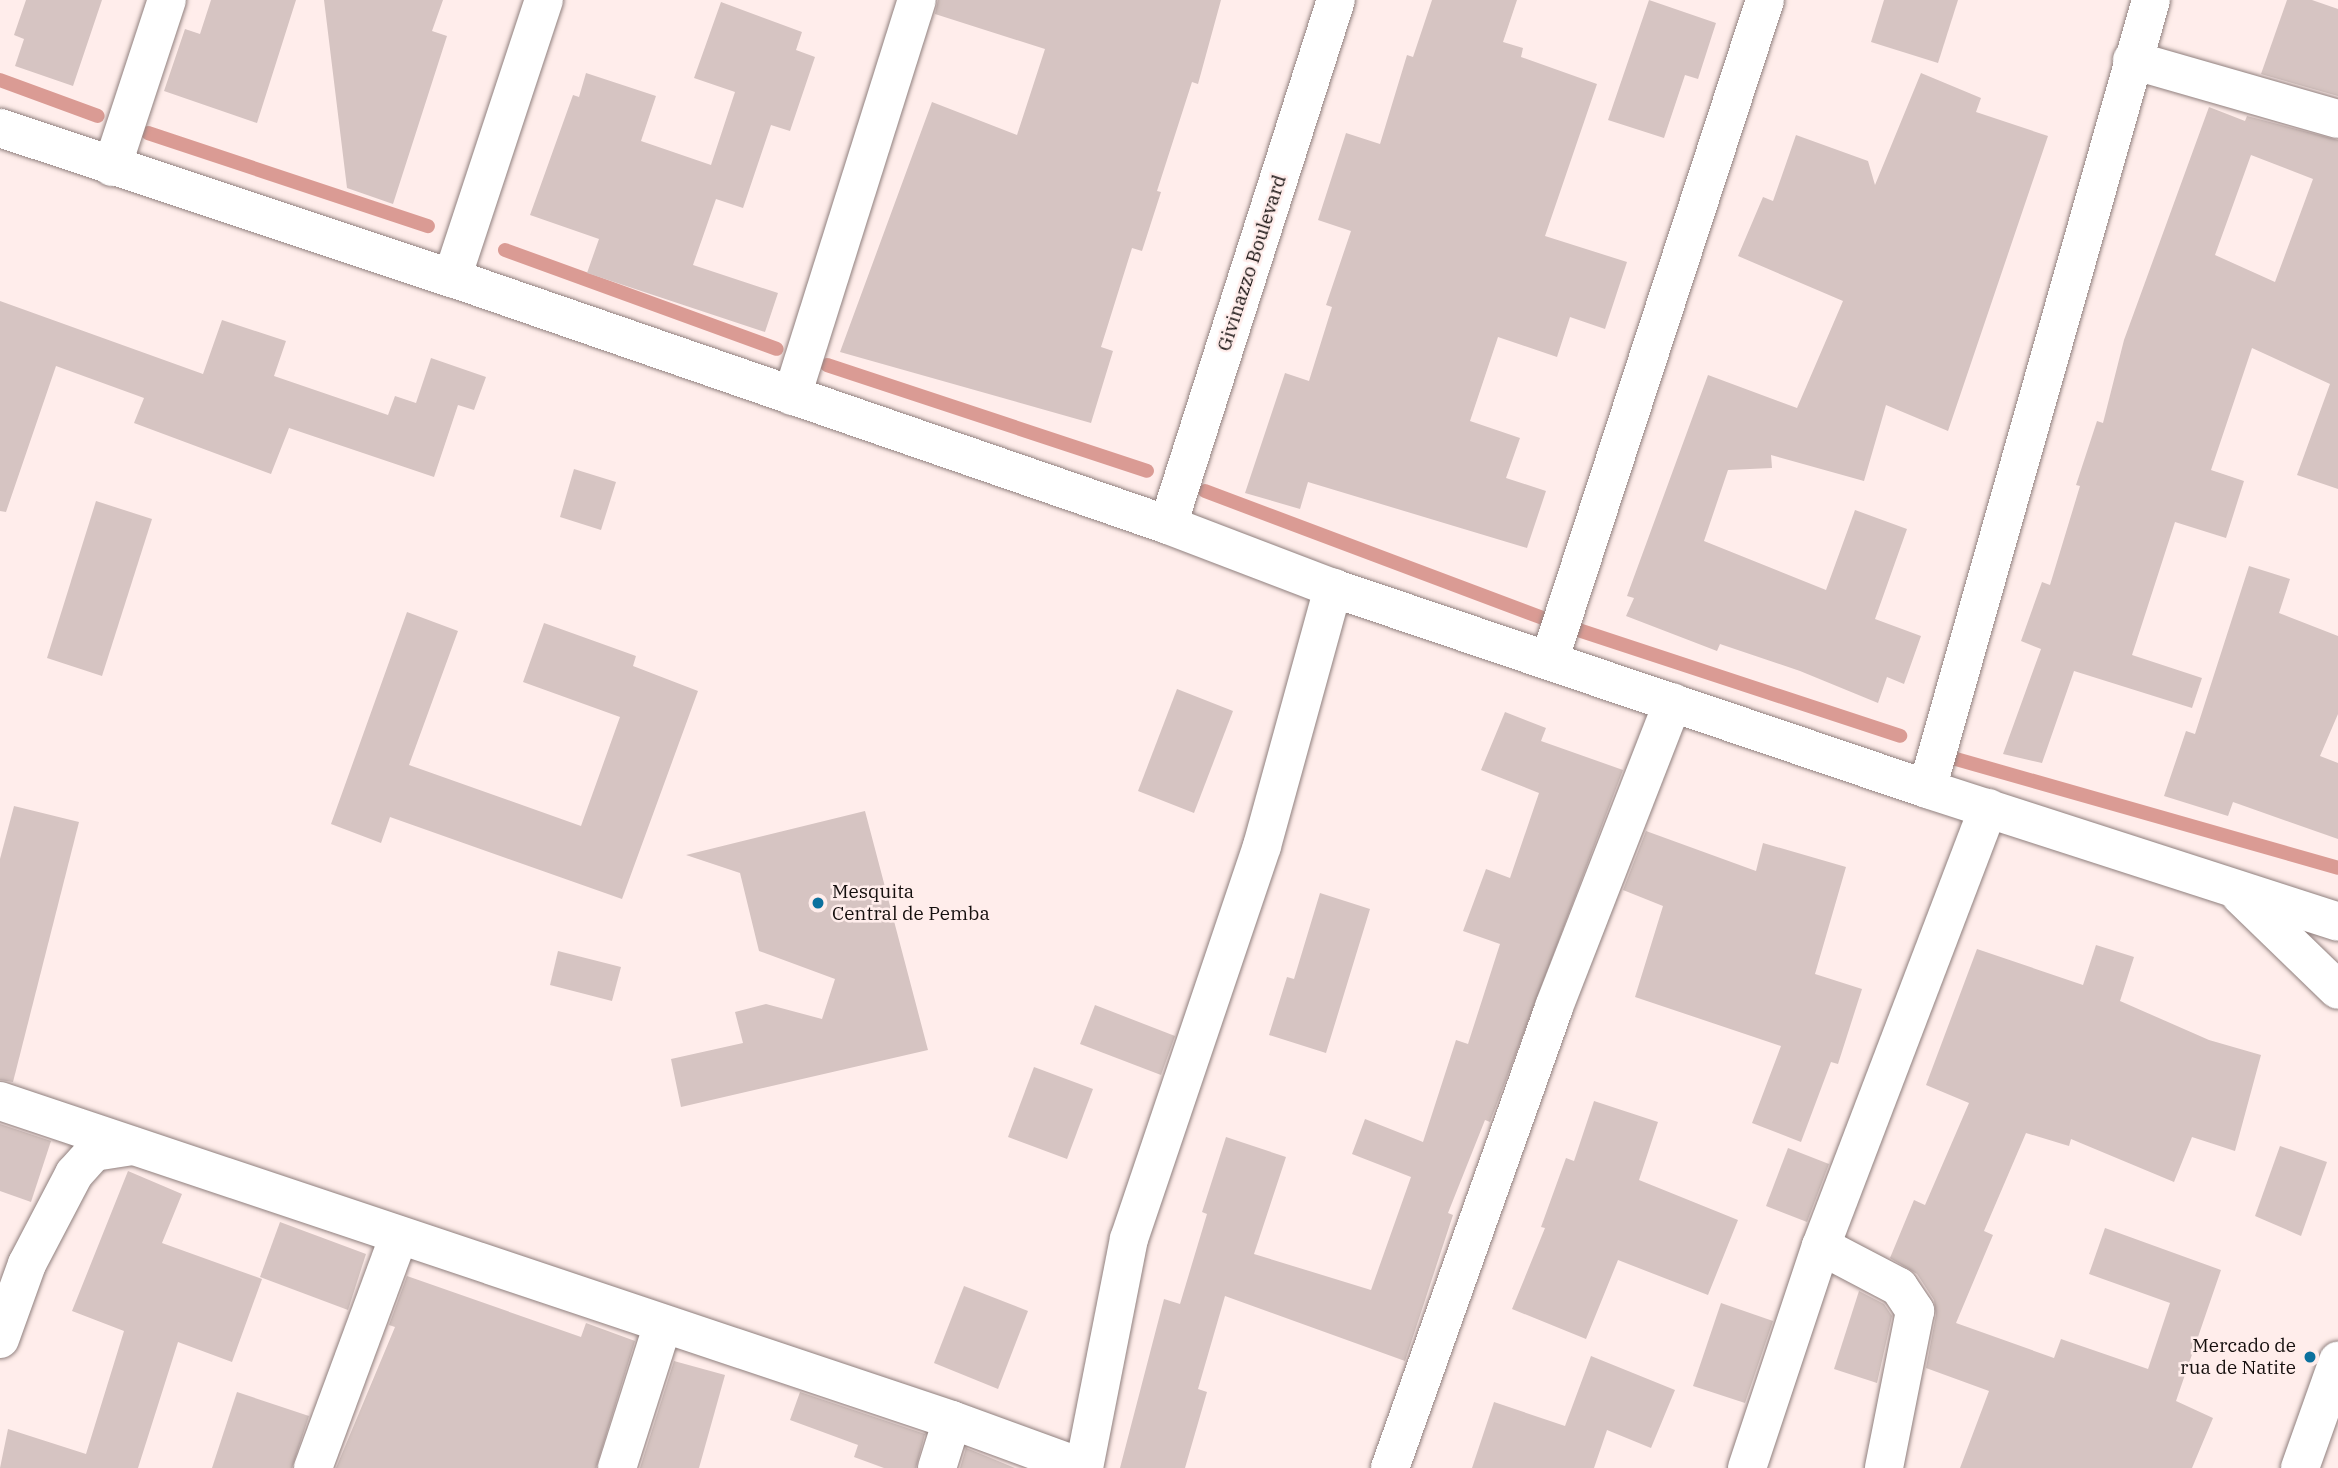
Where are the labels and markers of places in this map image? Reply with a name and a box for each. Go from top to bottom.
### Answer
place label: Mesquita Central de Pemba [832,881,990,925]
marker: Mesquita Central de Pemba [810,895,826,911]
place label: Mercado de rua de Natite [2180,1335,2296,1379]
marker: Mercado de rua de Natite [2302,1349,2318,1365]

